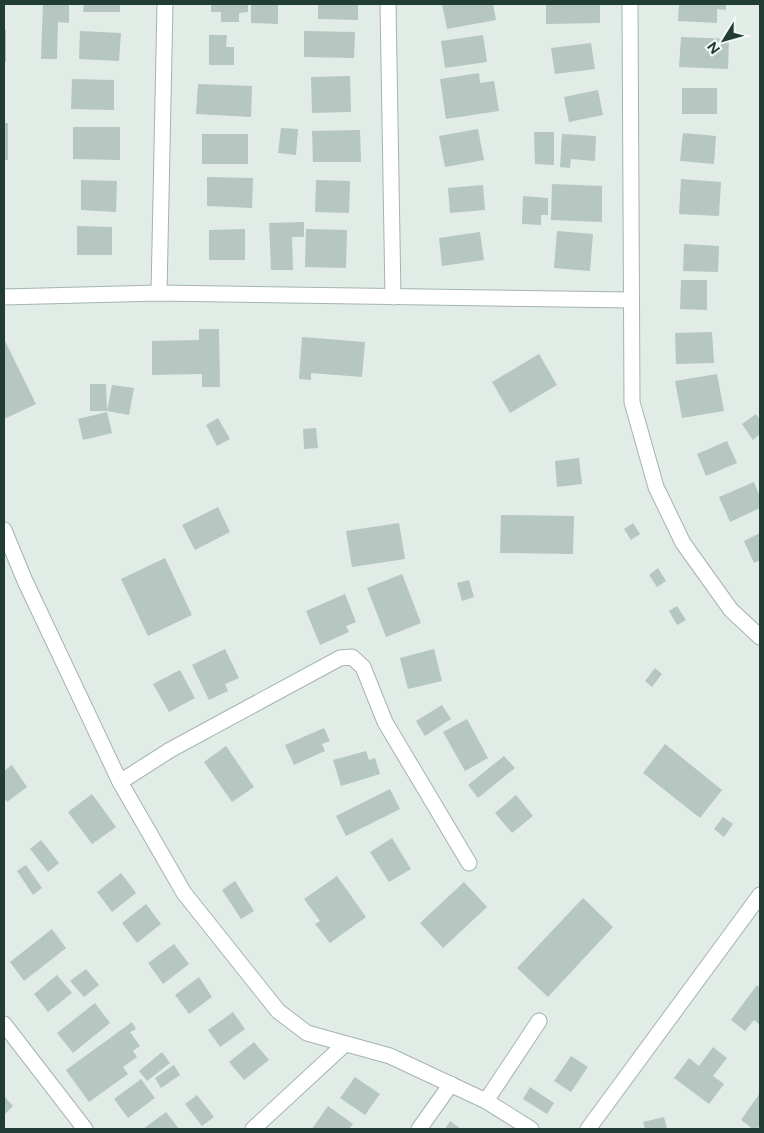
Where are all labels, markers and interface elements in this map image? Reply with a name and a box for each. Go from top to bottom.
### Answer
north arrow [699,15,749,65]
text: N [704,38,724,57]

